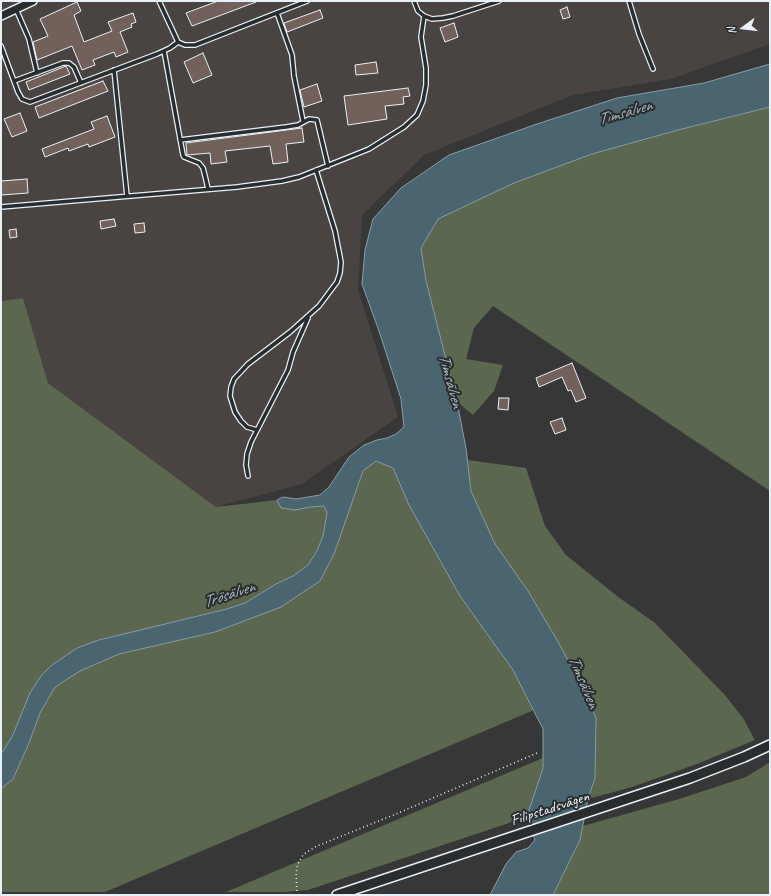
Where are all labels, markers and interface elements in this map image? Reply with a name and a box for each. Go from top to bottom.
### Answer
north arrow [723,8,763,48]
text: N [724,26,739,36]
water label: Timsälven [596,96,654,130]
water label: Timsälven [433,352,467,410]
water label: Trösälven [200,577,258,613]
water label: Timsälven [563,653,603,711]
street label: Filipstadsvägen [508,787,592,831]

